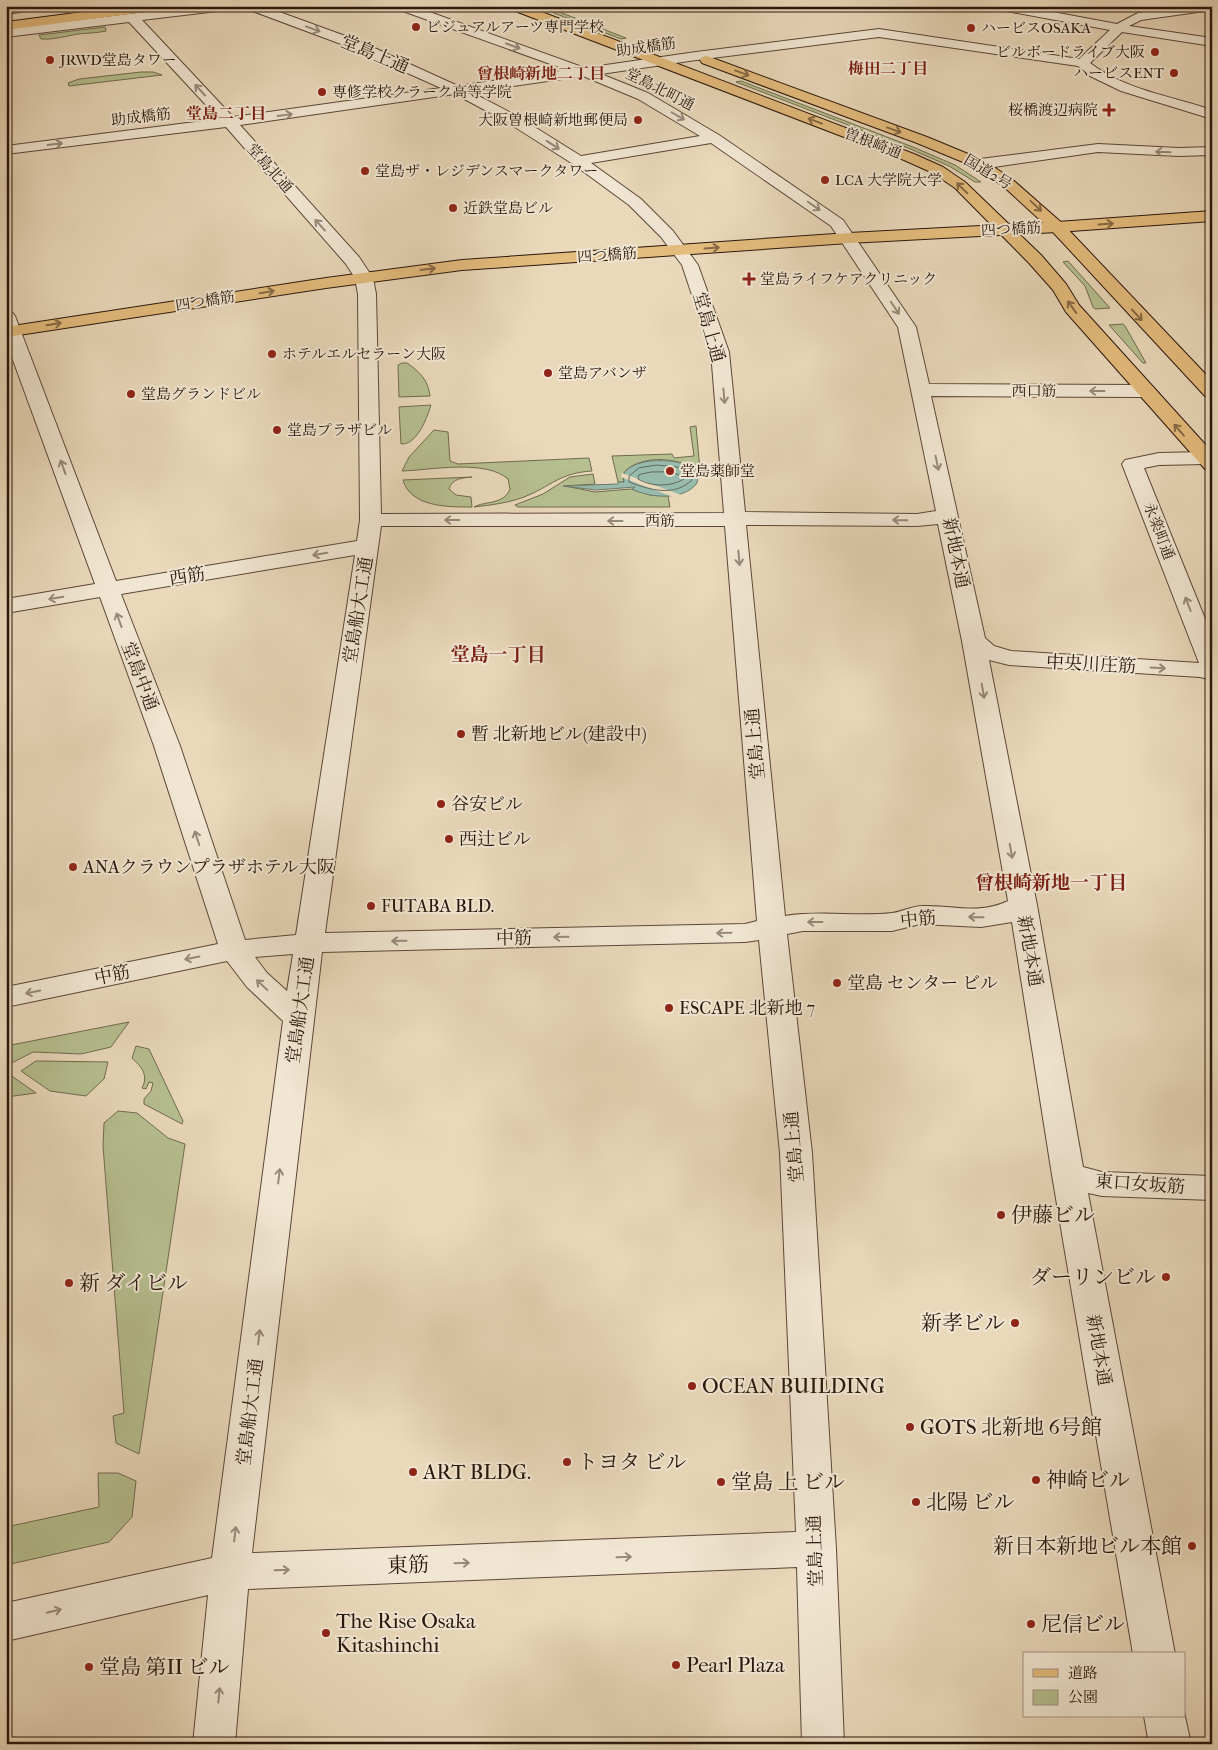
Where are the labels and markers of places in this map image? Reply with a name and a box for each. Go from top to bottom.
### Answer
place label: ビジュアルアーツ専門学校 [426,18,604,36]
place label: ハービスOSAKA [981,19,1091,37]
marker: ビジュアルアーツ専門学校 [410,21,422,33]
marker: ハービスOSAKA [965,22,977,34]
place label: ビルボードライブ大阪 [996,43,1145,61]
marker: ビルボードライブ大阪 [1149,46,1161,58]
place label: JRWD堂島タワー [59,51,177,69]
marker: JRWD堂島タワー [44,54,56,66]
place label: ハービスENT [1073,64,1165,82]
marker: ハービスENT [1168,67,1180,79]
place label: 専修学校クラーク高等学院 [332,83,512,101]
marker: 専修学校クラーク高等学院 [316,86,328,98]
place label: 桜橋渡辺病院 [1008,101,1098,119]
marker: 桜橋渡辺病院 [1102,103,1116,117]
place label: 大阪曽根崎新地郵便局 [478,111,628,129]
marker: 大阪曽根崎新地郵便局 [632,114,644,126]
place label: 堂島ザ・レジデンスマークタワー [375,162,598,180]
marker: 堂島ザ・レジデンスマークタワー [359,165,371,177]
place label: LCA 大学院大学 [835,171,942,189]
marker: LCA 大学院大学 [819,174,831,186]
place label: 近鉄堂島ビル [463,199,553,217]
marker: 近鉄堂島ビル [447,202,459,214]
place label: 堂島ライフケアクリニック [760,270,937,288]
marker: 堂島ライフケアクリニック [742,272,756,286]
place label: ホテルエルセラーン大阪 [282,345,446,363]
marker: ホテルエルセラーン大阪 [266,348,278,360]
place label: 堂島アバンザ [558,364,647,382]
marker: 堂島アバンザ [542,367,554,379]
place label: 堂島グランドビル [141,385,261,403]
marker: 堂島グランドビル [125,388,137,400]
place label: 堂島プラザビル [287,421,392,439]
marker: 堂島プラザビル [271,424,283,436]
place label: 堂島薬師堂 [680,462,755,480]
marker: 堂島薬師堂 [664,465,676,477]
place label: 暫 北新地ビル(建設中) [471,724,647,745]
marker: 暫 北新地ビル(建設中) [455,728,467,740]
place label: 谷安ビル [451,794,523,815]
marker: 谷安ビル [435,798,447,810]
place label: 西辻ビル [459,829,531,850]
marker: 西辻ビル [443,833,455,845]
place label: ANAクラウンプラザホテル大阪 [82,857,335,878]
marker: ANAクラウンプラザホテル大阪 [67,861,79,873]
place label: FUTABA BLD. [381,896,494,917]
marker: FUTABA BLD. [365,900,377,912]
place label: 堂島 センター ビル [847,973,998,994]
marker: 堂島 センター ビル [831,977,843,989]
place label: ESCAPE 北新地 7 [679,998,816,1019]
marker: ESCAPE 北新地 7 [663,1002,675,1014]
place label: 伊藤ビル [1011,1203,1095,1227]
marker: 伊藤ビル [995,1209,1007,1221]
place label: ダーリンビル [1030,1265,1156,1289]
place label: 新 ダイビル [79,1271,188,1295]
marker: ダーリンビル [1160,1271,1172,1283]
marker: 新 ダイビル [63,1277,75,1289]
place label: 新孝ビル [921,1311,1005,1335]
marker: 新孝ビル [1009,1317,1021,1329]
place label: OCEAN BUILDING [702,1374,885,1398]
marker: OCEAN BUILDING [686,1380,698,1392]
place label: GOTS 北新地 6号館 [920,1415,1102,1439]
marker: GOTS 北新地 6号館 [904,1421,916,1433]
place label: トヨタ ビル [577,1450,687,1474]
marker: トヨタ ビル [561,1456,573,1468]
place label: ART BLDG. [422,1460,531,1484]
marker: ART BLDG. [407,1466,419,1478]
place label: 神崎ビル [1046,1468,1130,1492]
place label: 堂島 上 ビル [731,1470,845,1494]
marker: 神崎ビル [1030,1474,1042,1486]
marker: 堂島 上 ビル [715,1476,727,1488]
place label: 北陽 ビル [926,1490,1015,1514]
marker: 北陽 ビル [910,1496,922,1508]
place label: 新日本新地ビル本館 [993,1534,1182,1558]
marker: 新日本新地ビル本館 [1186,1540,1198,1552]
place label: The Rise Osaka Kitashinchi [336,1609,476,1657]
place label: 尼信ビル [1041,1612,1125,1636]
marker: 尼信ビル [1025,1618,1037,1630]
marker: The Rise Osaka Kitashinchi [320,1627,332,1639]
place label: Pearl Plaza [686,1653,785,1677]
place label: 堂島 第II ビル [99,1655,229,1679]
marker: Pearl Plaza [670,1659,682,1671]
marker: 堂島 第II ビル [83,1661,95,1673]

